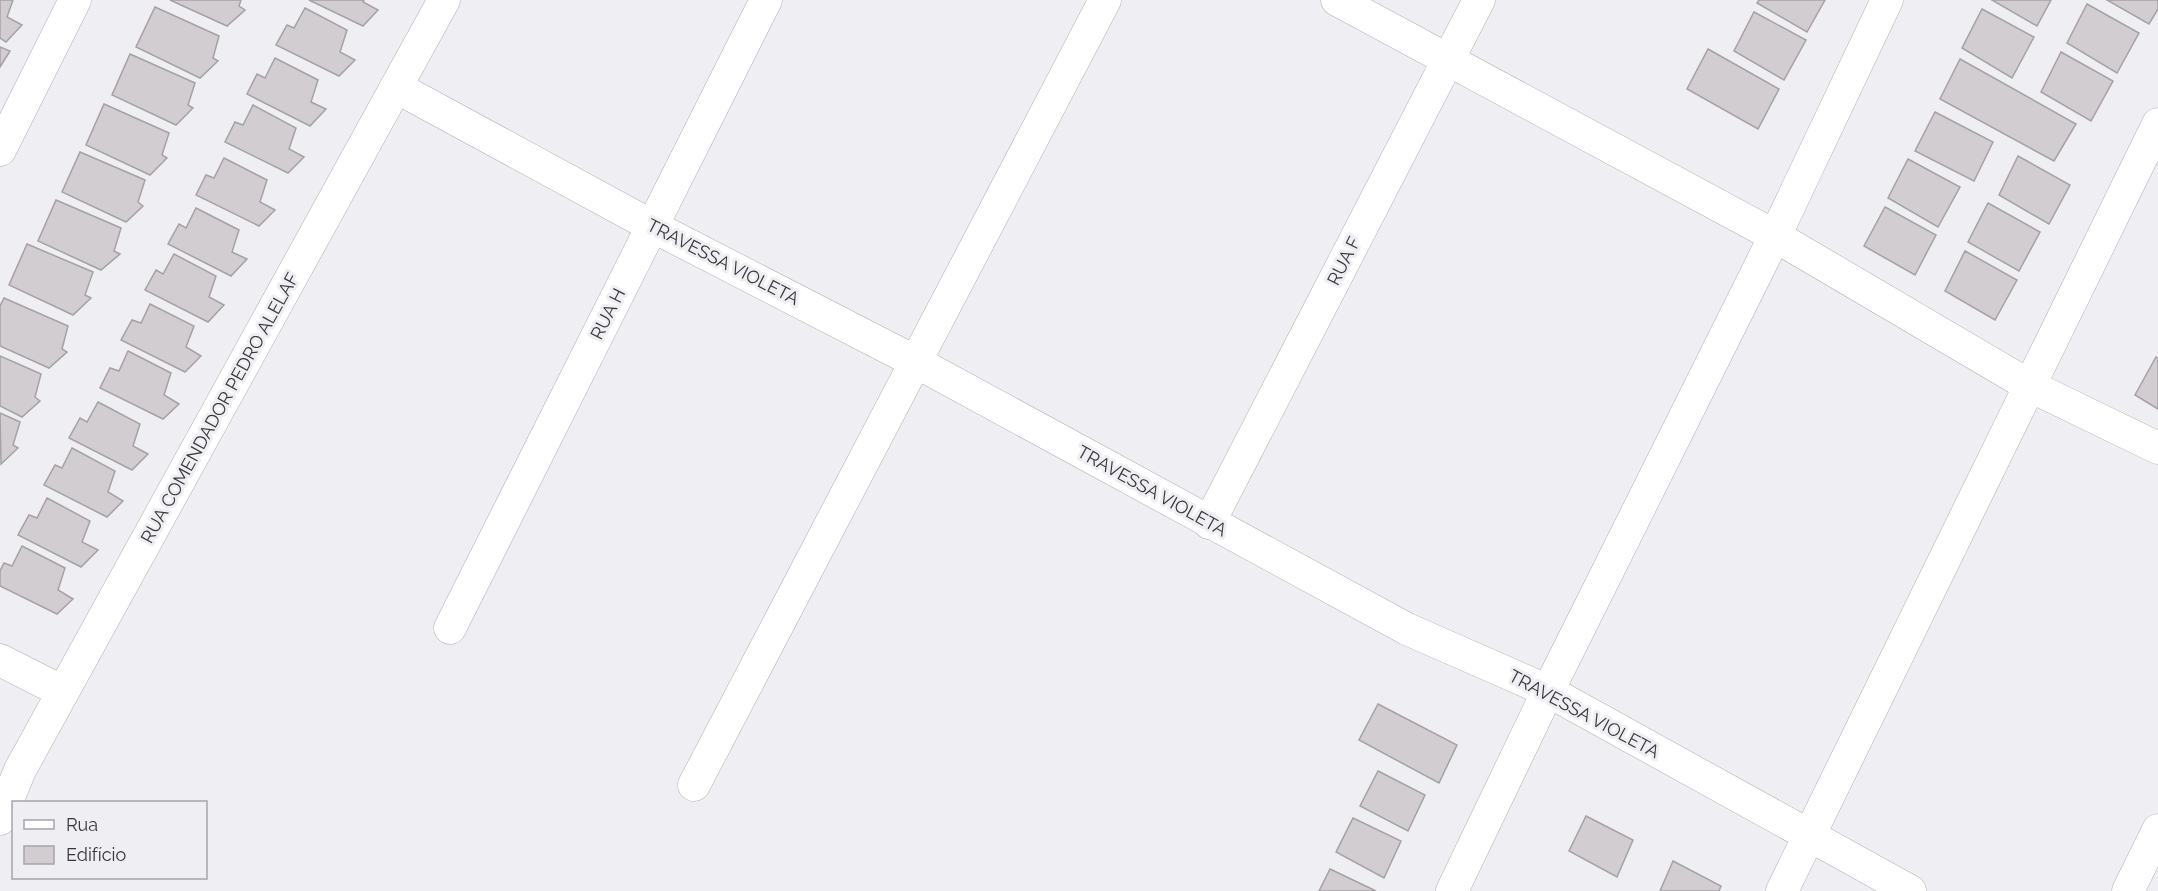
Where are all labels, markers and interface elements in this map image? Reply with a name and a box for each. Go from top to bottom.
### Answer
street label: TRAVESSA VIOLETA [644,214,803,309]
street label: RUA F [1322,233,1365,289]
street label: RUA COMENDADOR PEDRO ALELAF [136,269,303,547]
street label: RUA H [586,285,629,343]
street label: TRAVESSA VIOLETA [1074,441,1231,540]
street label: TRAVESSA VIOLETA [1505,665,1663,762]
legend [12,801,207,879]
text: Rua [66,814,98,835]
text: Edifício [66,844,126,865]

